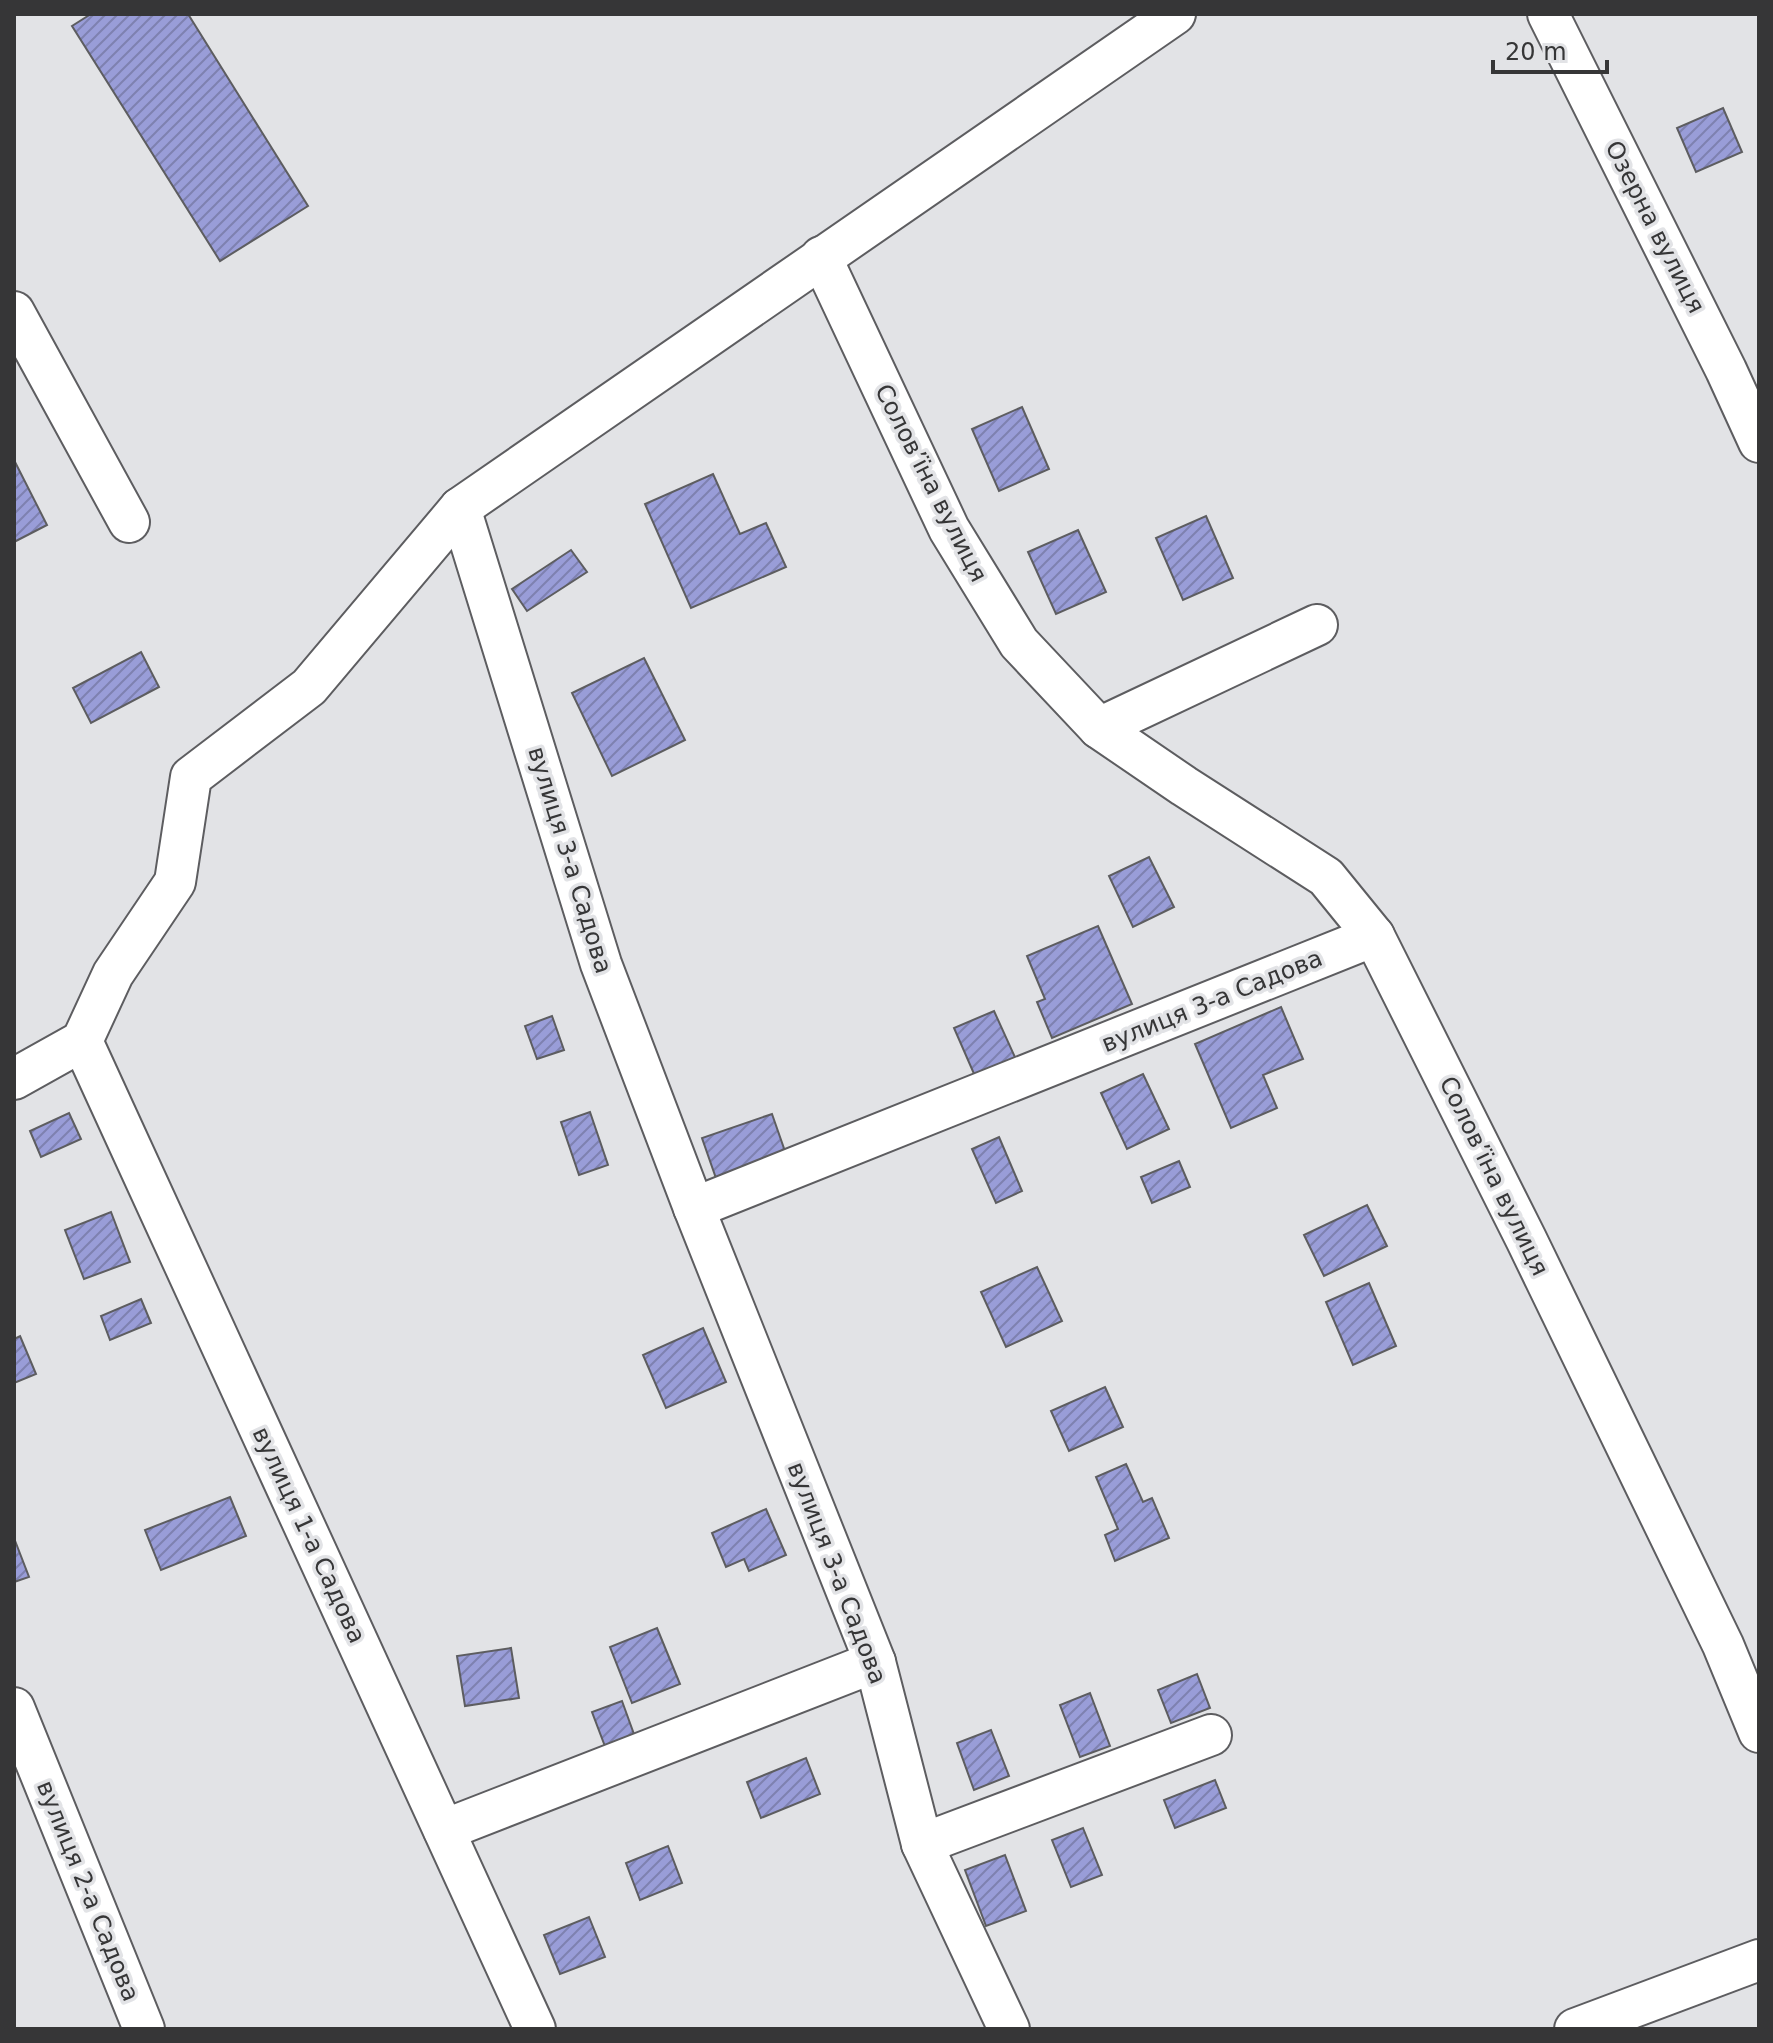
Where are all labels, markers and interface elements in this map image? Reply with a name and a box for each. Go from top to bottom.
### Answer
scale bar [1493,24,1607,74]
text: 20 m [1505,38,1567,66]
street label: Озерна вулиця [1599,136,1711,318]
street label: Соловʼїна вулиця [869,380,993,586]
street label: вулиця 3-а Садова [522,743,618,977]
street label: вулиця 3-а Садова [1098,944,1326,1058]
street label: Соловʼїна вулиця [1434,1072,1554,1280]
street label: вулиця 1-а Садова [247,1422,371,1648]
street label: вулиця 3-а Садова [782,1458,892,1688]
street label: вулиця 2-а Садова [31,1777,145,2005]

